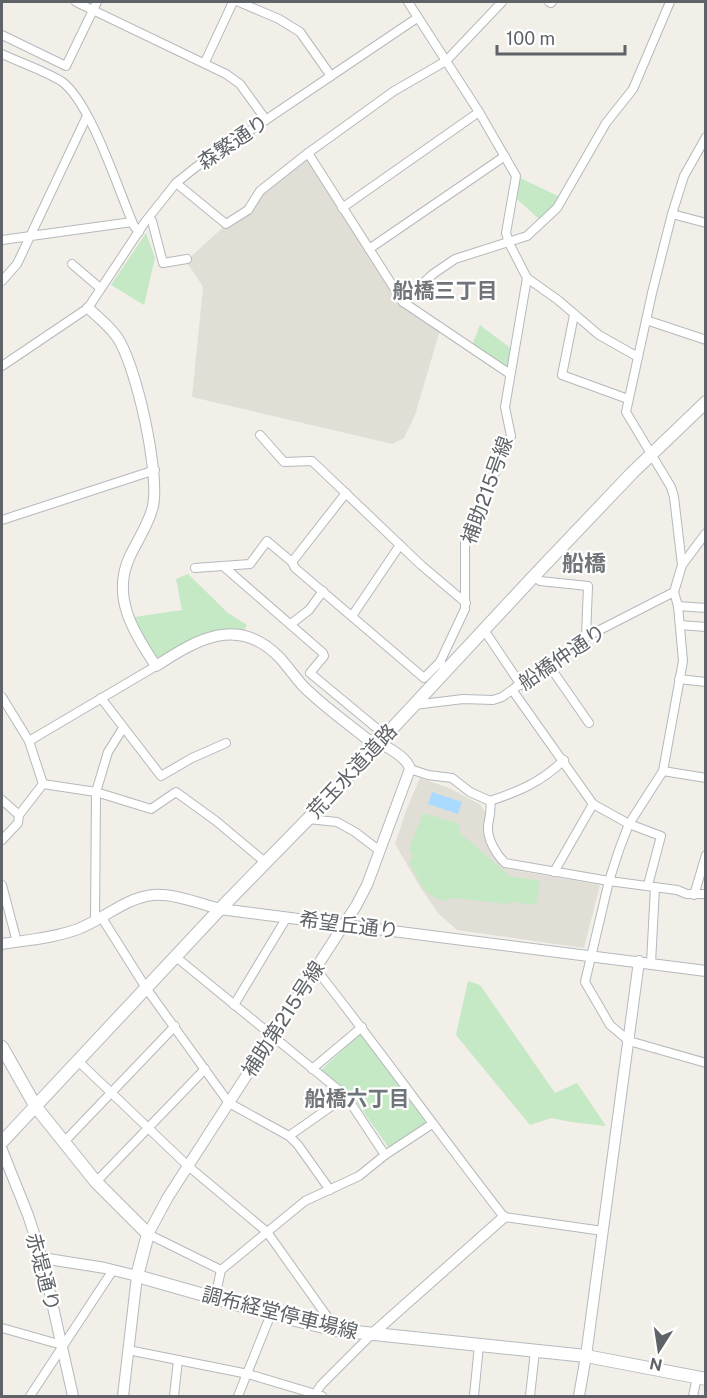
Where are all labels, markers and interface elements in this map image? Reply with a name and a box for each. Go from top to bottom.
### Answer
scale bar [497,18,624,56]
text: 100 m [506,28,555,49]
street label: 森繁通り [193,110,273,174]
district label: 船橋三丁目 [393,278,498,303]
street label: 補助215号線 [456,433,518,547]
district label: 船橋 [562,550,606,576]
street label: 船橋仲通り [514,619,610,695]
street label: 荒玉水道道路 [302,719,402,823]
street label: 希望丘通り [298,907,400,943]
street label: 補助第215号線 [237,957,329,1081]
district label: 船橋六丁目 [305,1086,410,1111]
street label: 赤堤通り [21,1230,65,1314]
street label: 調布経堂停車場線 [199,1282,361,1344]
north arrow [629,1320,689,1380]
text: N [648,1354,664,1375]

